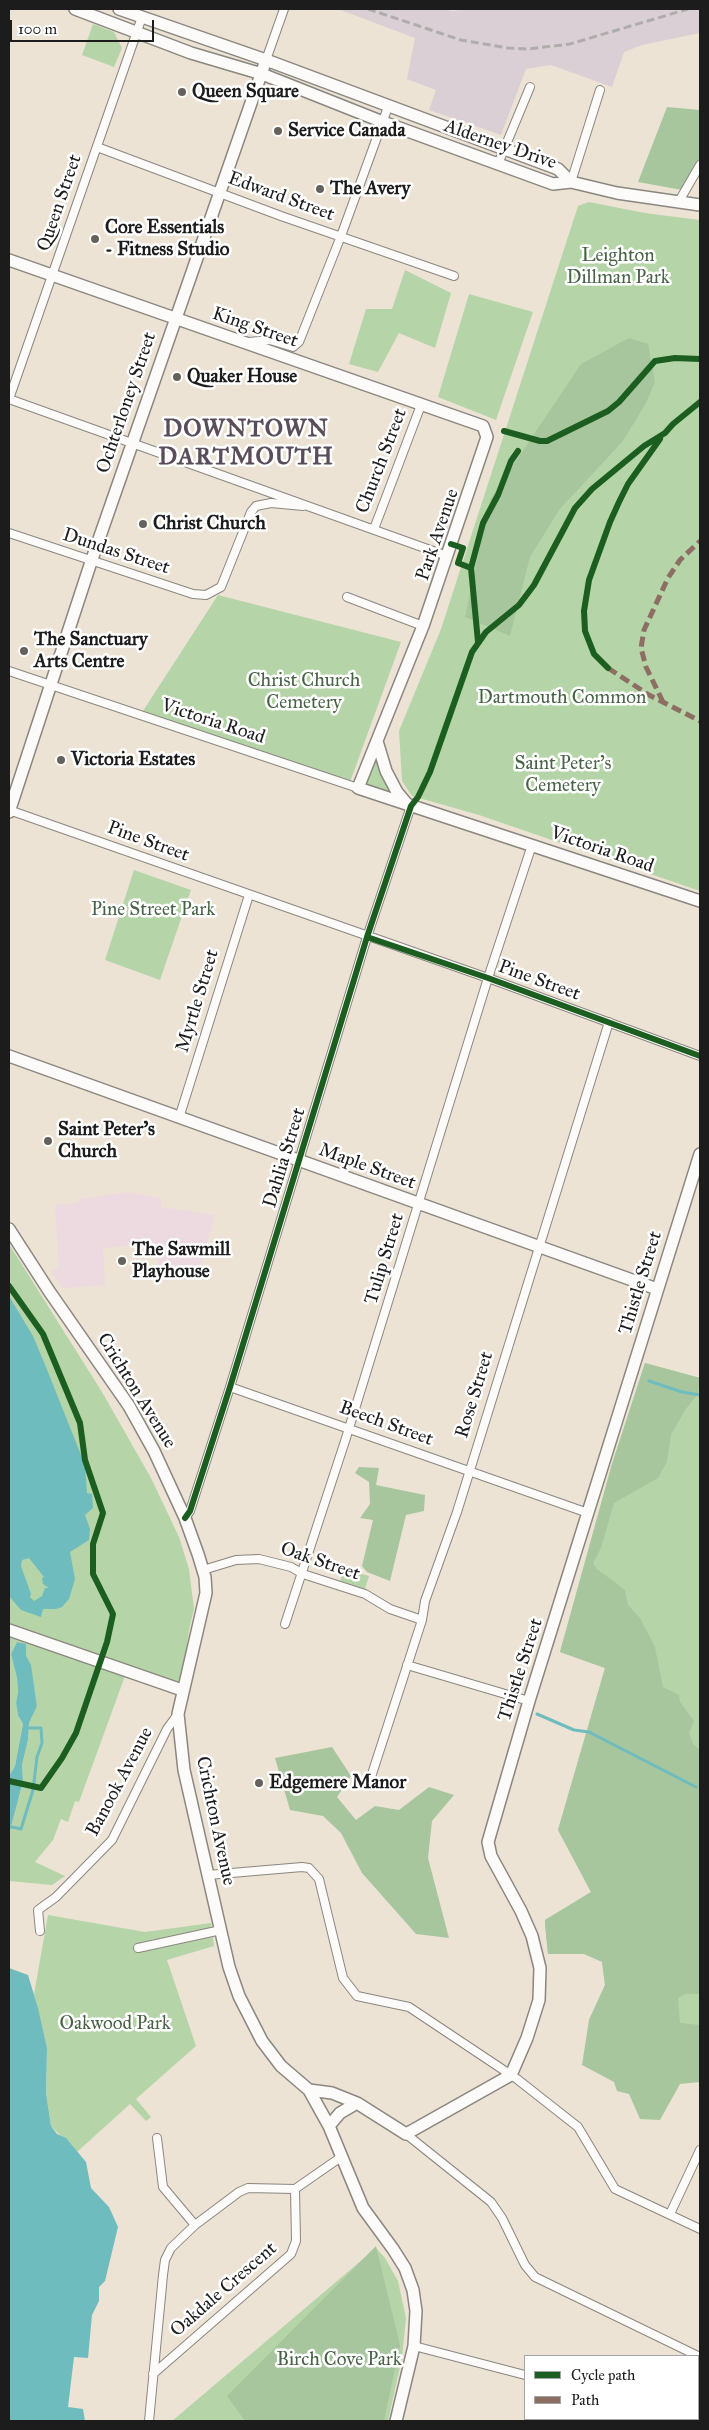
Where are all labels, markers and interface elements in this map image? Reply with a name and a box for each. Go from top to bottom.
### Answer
scale bar [12,10,156,42]
text: 100 m [18,20,57,38]
place label: Queen Square [192,81,299,103]
marker: Queen Square [176,86,188,98]
street label: Alderney Drive [441,115,559,175]
place label: Service Canada [288,120,405,142]
marker: Service Canada [272,125,284,137]
street label: Queen Street [33,152,87,254]
street label: Edward Street [225,167,337,227]
place label: The Avery [330,178,410,200]
marker: The Avery [314,183,326,195]
place label: Core Essentials - Fitness Studio [105,217,229,261]
marker: Core Essentials - Fitness Studio [89,233,101,245]
park label: Leighton Dillman Park [566,245,670,289]
street label: King Street [209,303,301,353]
street label: Ochterloney Street [92,329,162,477]
place label: Quaker House [187,366,297,388]
marker: Quaker House [171,371,183,383]
street label: Church Street [352,405,412,517]
district label: DOWNTOWN DARTMOUTH [157,416,335,472]
street label: Park Avenue [412,486,464,584]
place label: Christ Church [153,513,266,535]
marker: Christ Church [137,518,149,530]
street label: Dundas Street [60,524,172,580]
place label: The Sanctuary Arts Centre [34,629,148,673]
marker: The Sanctuary Arts Centre [18,645,30,657]
park label: Christ Church Cemetery [248,670,360,714]
park label: Dartmouth Common [478,687,646,709]
street label: Victoria Road [158,695,268,749]
place label: Victoria Estates [71,749,195,771]
park label: Saint Peter's Cemetery [515,753,611,797]
marker: Victoria Estates [55,754,67,766]
street label: Pine Street [104,817,192,867]
street label: Victoria Road [547,822,657,878]
park label: Pine Street Park [91,899,215,921]
street label: Myrtle Street [172,947,224,1055]
street label: Pine Street [495,956,583,1006]
street label: Dahlia Street [259,1105,311,1211]
place label: Saint Peter's Church [58,1119,155,1163]
marker: Saint Peter's Church [42,1135,54,1147]
street label: Maple Street [316,1139,418,1195]
street label: Tulip Street [360,1211,410,1307]
street label: Thistle Street [614,1229,668,1337]
place label: The Sawmill Playhouse [132,1239,230,1283]
marker: The Sawmill Playhouse [116,1255,128,1267]
street label: Crichton Avenue [91,1329,181,1453]
street label: Rose Street [451,1349,499,1441]
street label: Beech Street [336,1396,436,1452]
street label: Oak Street [277,1538,363,1586]
street label: Thistle Street [494,1616,548,1724]
street label: Banook Avenue [82,1724,158,1840]
street label: Crichton Avenue [190,1754,240,1888]
place label: Edgemere Manor [269,1772,406,1794]
marker: Edgemere Manor [253,1777,265,1789]
park label: Oakwood Park [59,2013,171,2035]
street label: Oakdale Crescent [166,2238,282,2342]
park label: Birch Cove Park [276,2349,402,2371]
legend [524,2355,699,2420]
text: Cycle path [571,2366,635,2384]
text: Path [571,2391,599,2409]

